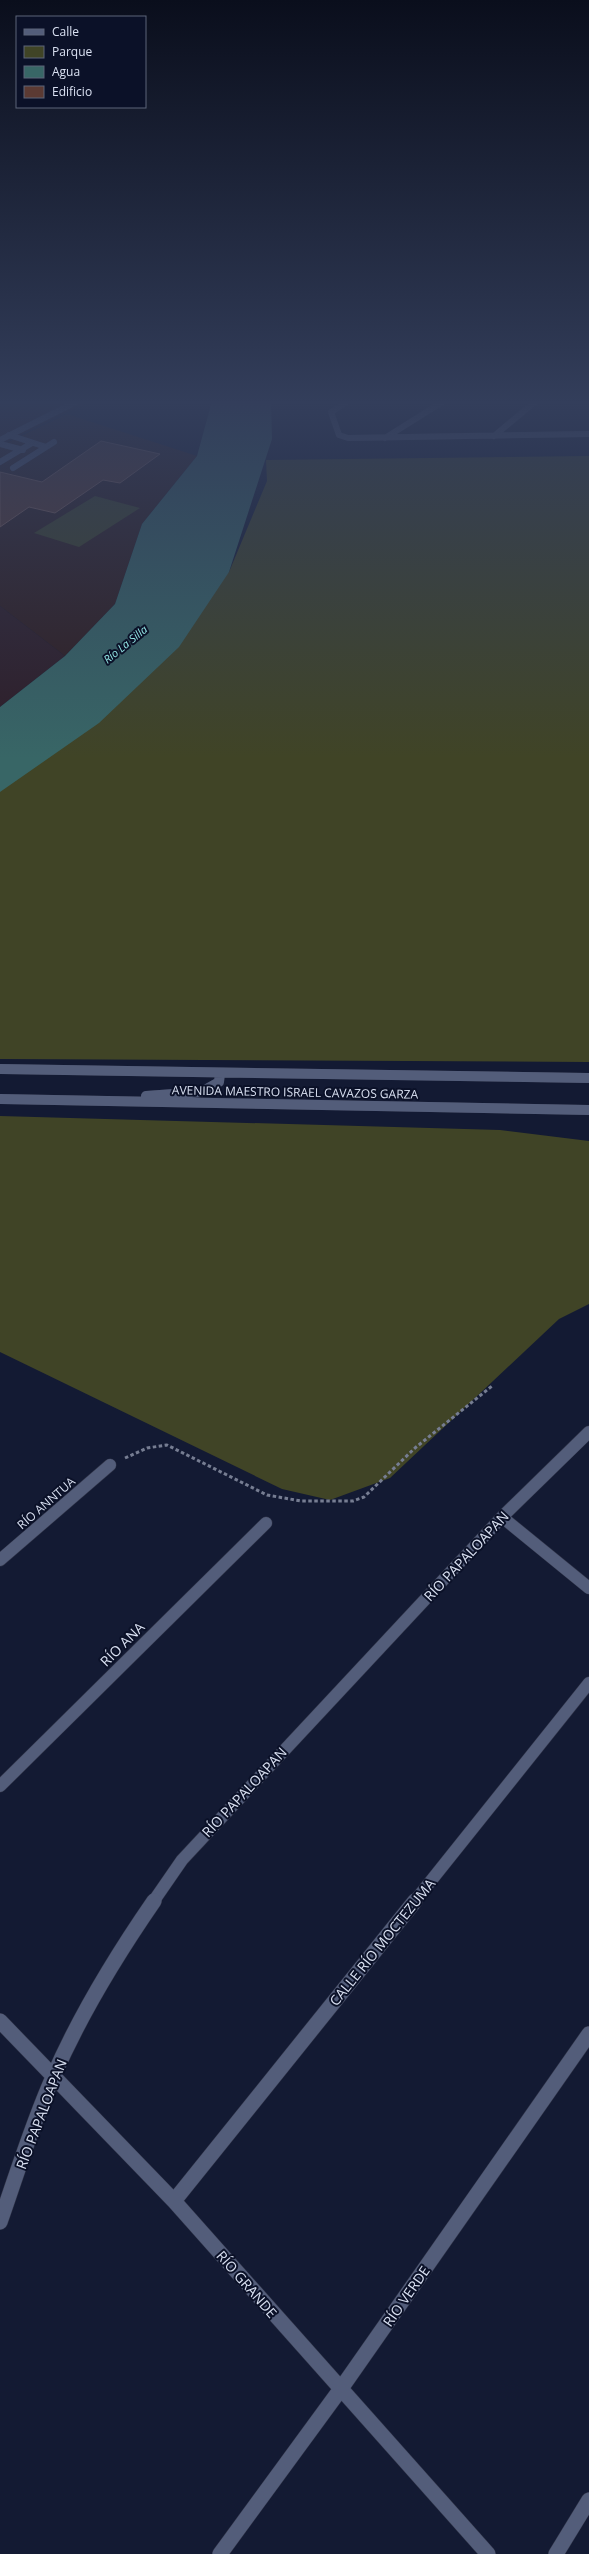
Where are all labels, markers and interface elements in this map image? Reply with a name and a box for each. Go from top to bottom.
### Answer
legend [16,16,146,108]
text: Calle [52,23,79,40]
text: Parque [52,43,92,60]
text: Agua [52,63,80,80]
text: Edificio [52,83,92,100]
water label: Río La Silla [100,622,150,666]
street label: AVENIDA MAESTRO ISRAEL CAVAZOS GARZA [172,1081,419,1103]
street label: RÍO ANNTUA [13,1473,79,1533]
street label: RÍO PAPALOAPAN [419,1507,513,1605]
street label: RÍO ANA [96,1618,148,1670]
street label: RÍO PAPALOAPAN [197,1743,291,1841]
street label: CALLE RÍO MOCTEZUMA [325,1874,439,2009]
street label: RÍO PAPALOAPAN [11,2056,71,2172]
street label: RÍO GRANDE [213,2246,281,2322]
street label: RÍO VERDE [378,2262,434,2330]

